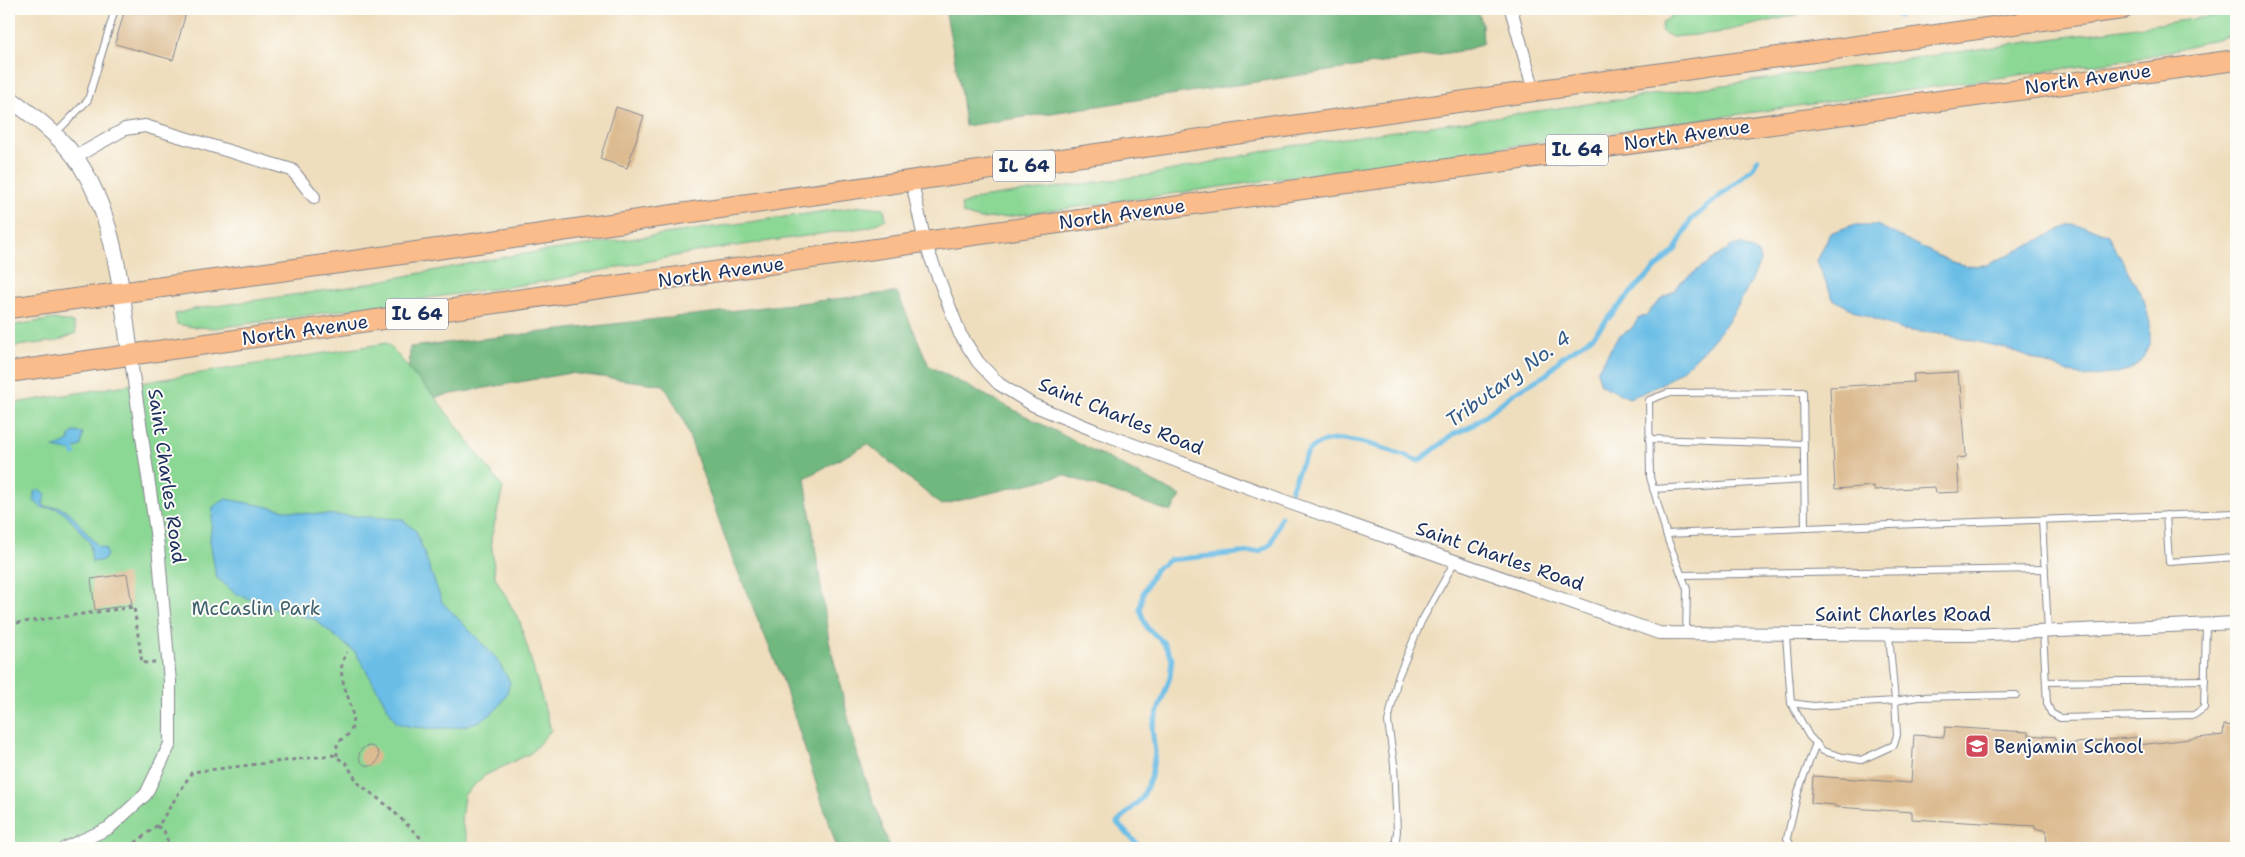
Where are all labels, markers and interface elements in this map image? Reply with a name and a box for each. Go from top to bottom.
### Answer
street label: North Avenue [2023,58,2153,100]
street label: North Avenue [1622,114,1752,156]
road number: IL 64 [1546,134,1608,166]
road number: IL 64 [993,150,1055,182]
street label: North Avenue [1057,193,1187,235]
street label: North Avenue [656,251,786,293]
road number: IL 64 [386,298,448,329]
street label: North Avenue [240,309,370,351]
water label: Tributary No. 4 [1440,325,1576,433]
street label: Saint Charles Road [1035,371,1207,461]
street label: Saint Charles Road [142,387,192,565]
street label: Saint Charles Road [1413,516,1587,596]
park label: McCaslin Park [191,596,321,621]
street label: Saint Charles Road [1815,602,1991,627]
school or university icon: Benjamin School [1964,733,1990,759]
place label: Benjamin School [1994,734,2143,759]

